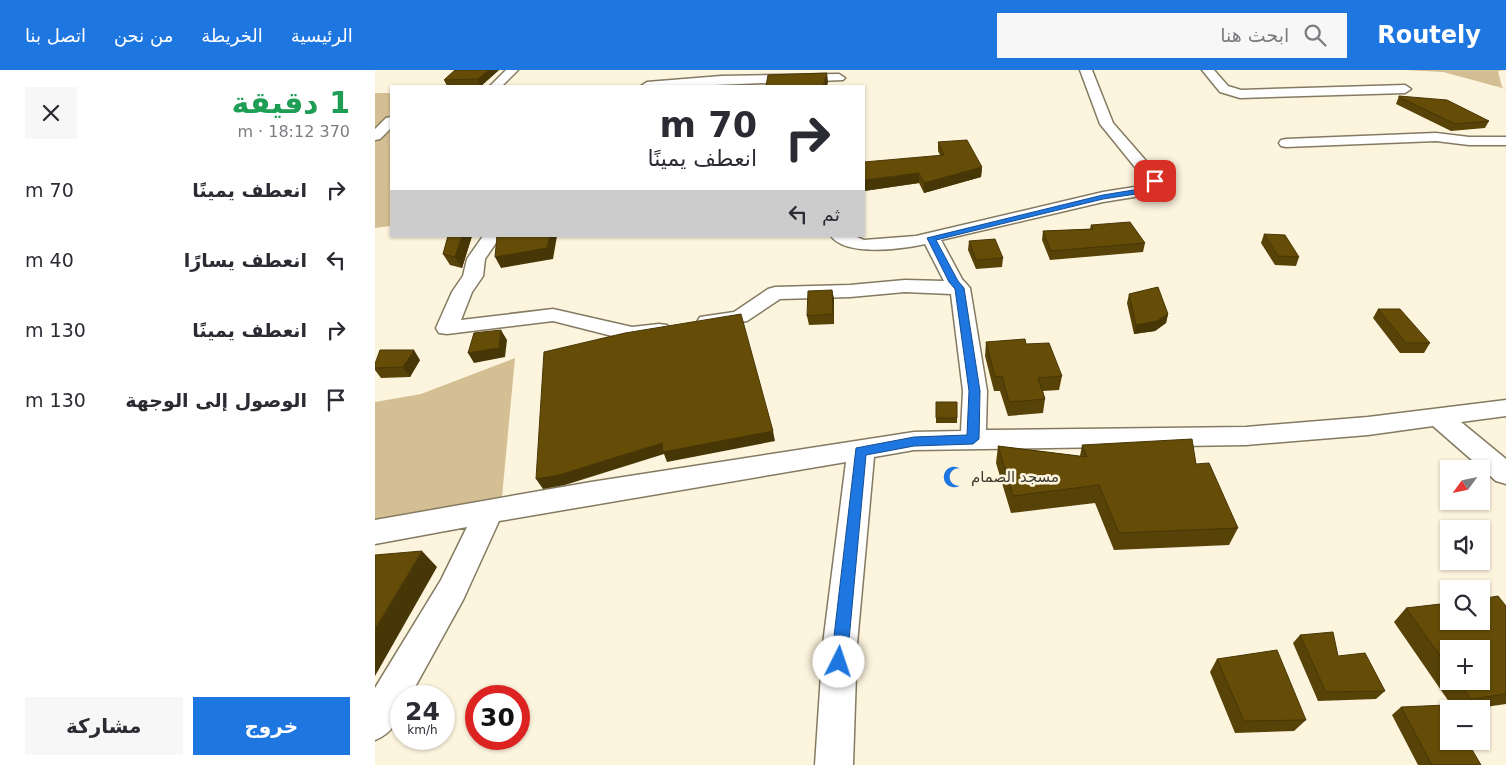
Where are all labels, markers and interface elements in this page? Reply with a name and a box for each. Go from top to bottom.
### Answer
search box [997,13,1347,58]
icon: search [1301,21,1329,49]
text: Routely [1377,21,1481,49]
text: ابحث هنا [1220,24,1289,46]
text: اتصل بنا [25,25,86,46]
text: من نحن [114,25,173,46]
text: الخريطة [201,25,263,46]
text: الرئيسية [291,25,353,46]
text: 1 دقيقة [232,85,350,120]
button: close [25,87,77,139]
text: 70 m [660,105,757,145]
icon: right [775,105,840,170]
text: 370 m · 18:12 [237,122,350,141]
text: انعطف يمينًا [648,146,757,171]
pin [1134,160,1176,202]
icon: arrive [1141,167,1169,195]
icon: right [322,176,350,204]
text: 70 m [25,179,74,201]
text: انعطف يمينًا [192,179,307,201]
icon: left [784,200,812,228]
text: ثم [822,203,840,225]
icon: left [322,246,350,274]
text: 40 m [25,249,74,271]
text: انعطف يسارًا [184,249,307,271]
icon: right [322,316,350,344]
text: 130 m [25,319,86,341]
text: انعطف يمينًا [192,319,307,341]
icon: arrive [322,386,350,414]
text: 130 m [25,389,86,411]
text: الوصول إلى الوجهة [125,389,307,411]
north arrow [1440,460,1490,510]
map controls [1440,460,1490,750]
mosque icon: مسجد الصمام [941,464,967,490]
place label: مسجد الصمام [971,468,1059,486]
button: sound [1440,520,1490,570]
button: search [1440,580,1490,630]
position arrow [812,635,864,687]
button: + [1440,640,1490,690]
speed limit sign: 30 [465,685,530,750]
button: مشاركة [25,697,183,755]
button: خروج [193,697,350,755]
text: 24 [405,697,440,726]
button: − [1440,700,1490,750]
text: km/h [407,723,438,737]

